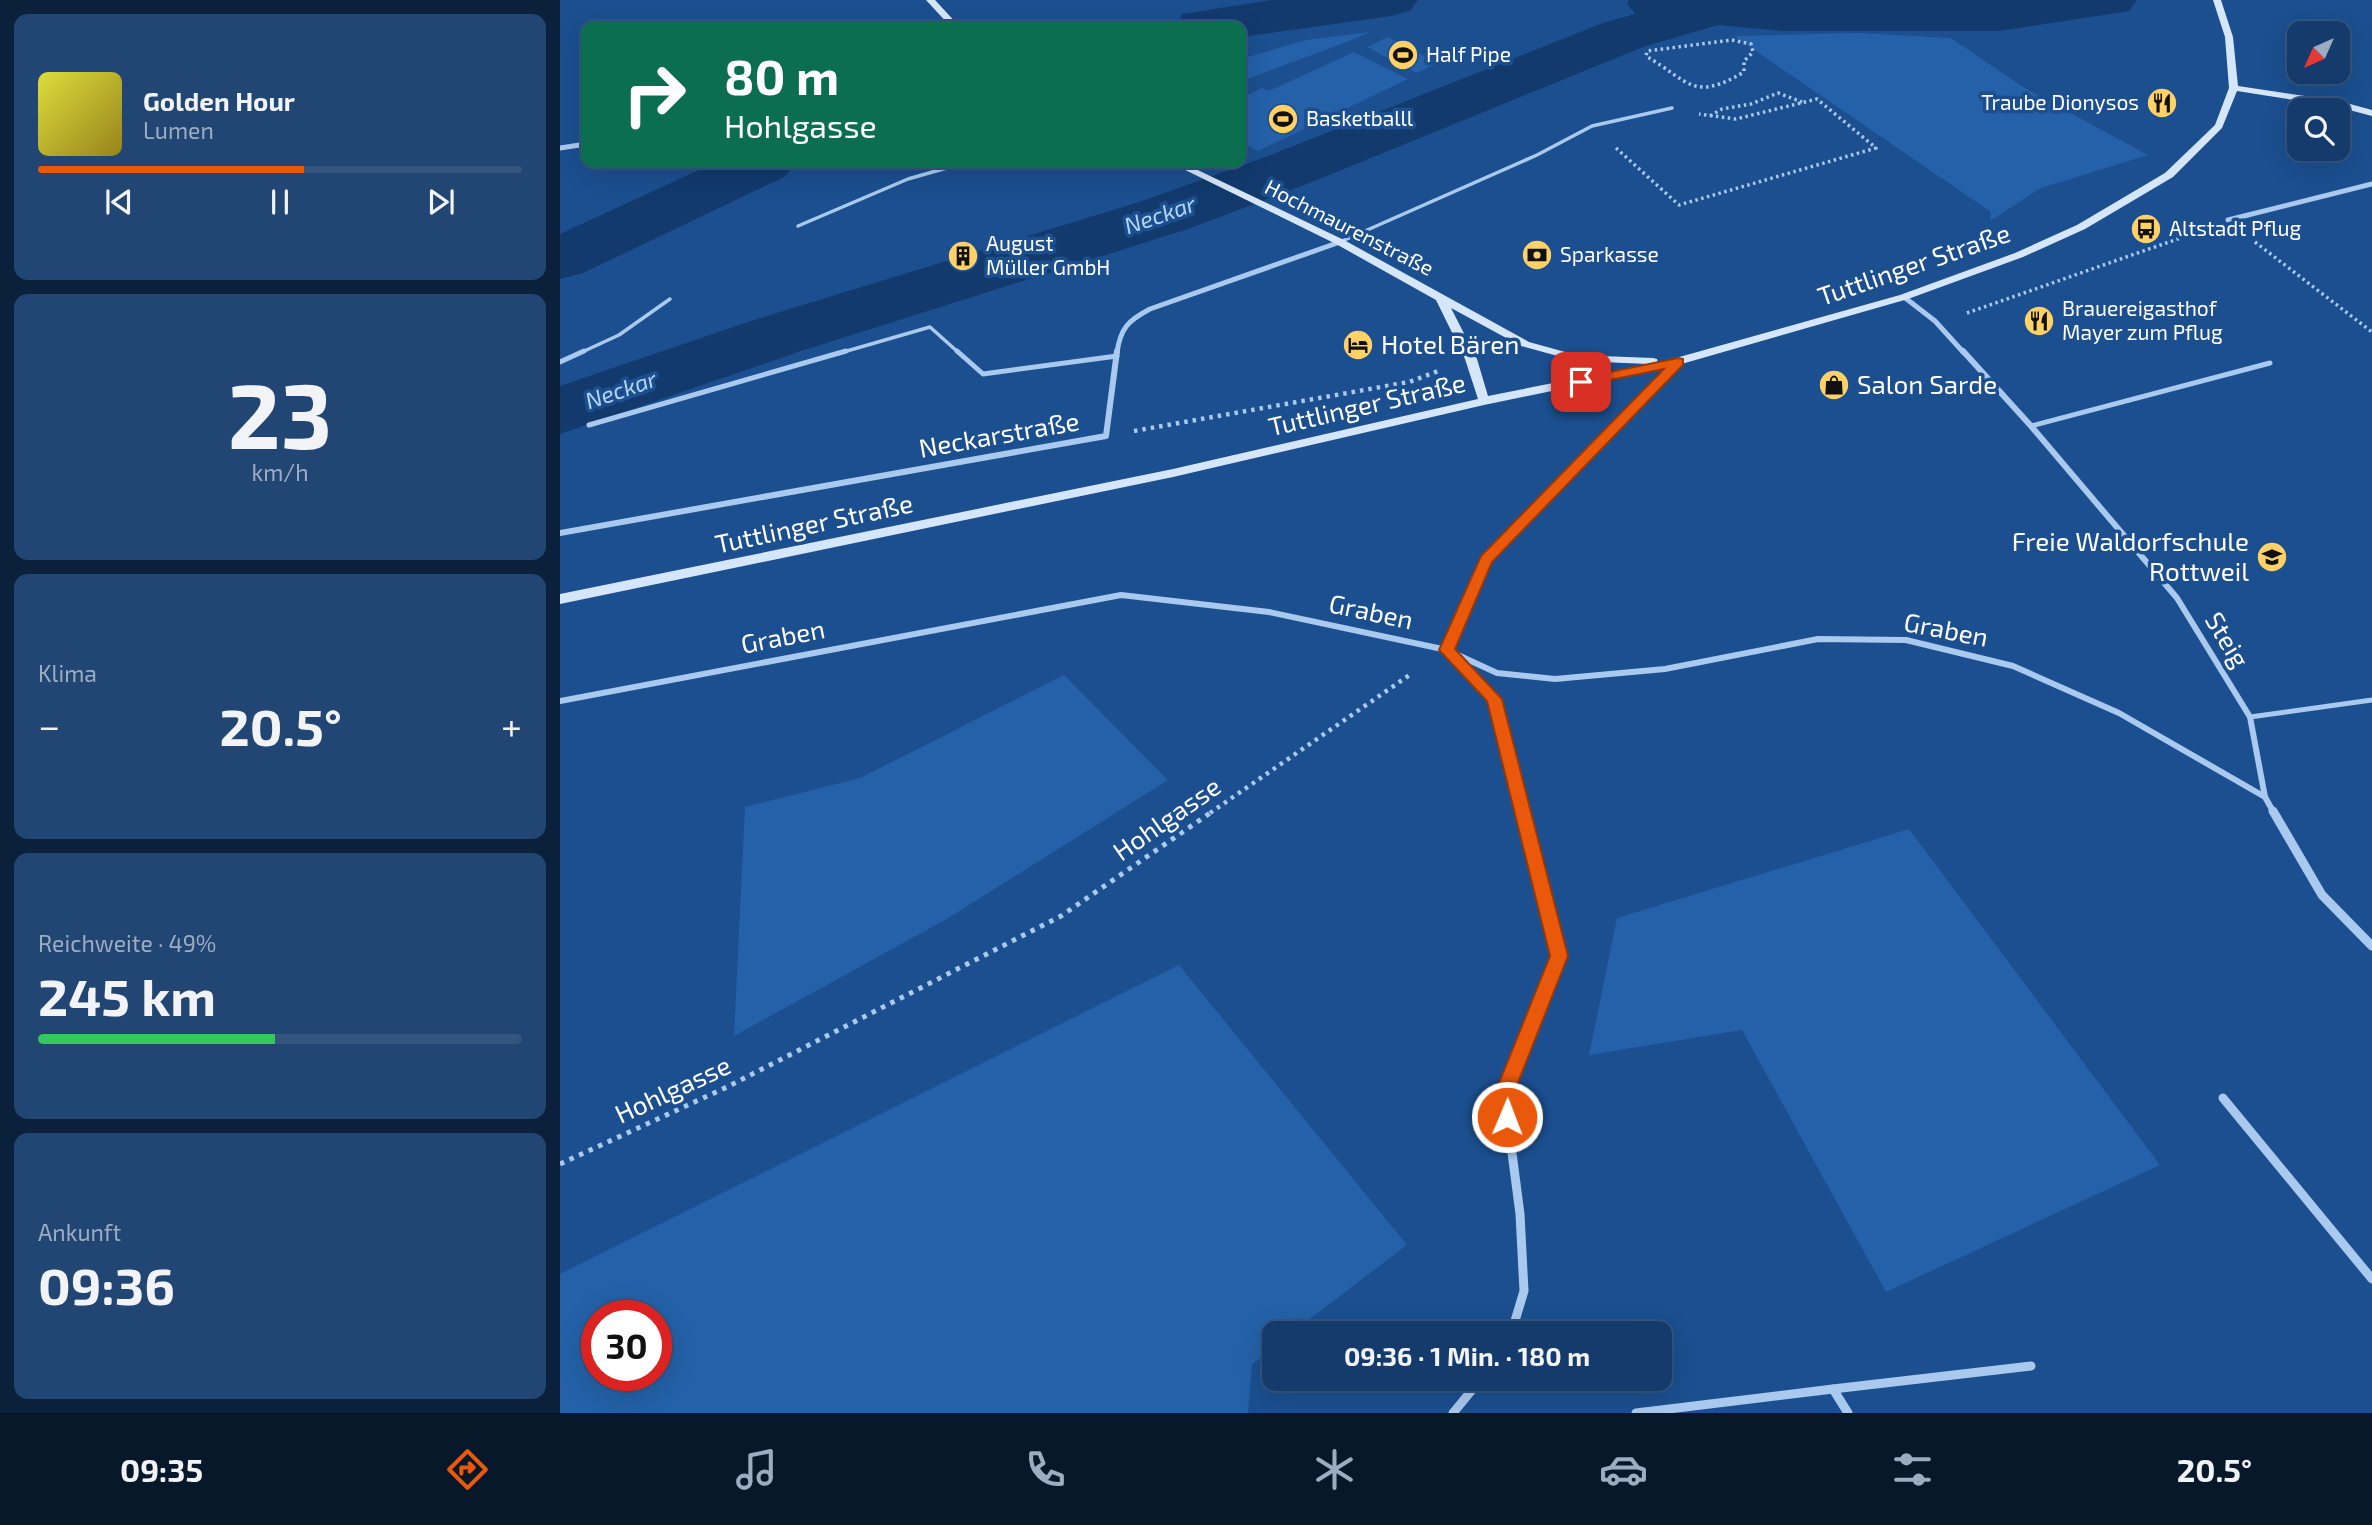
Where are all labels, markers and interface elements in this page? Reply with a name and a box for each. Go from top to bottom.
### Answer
north arrow [2287,21,2350,84]
map controls [2287,21,2350,161]
sports icon: Half Pipe [1386,38,1420,72]
place label: Half Pipe [1426,41,1511,66]
text: 80 m [724,46,839,105]
icon: right [609,49,700,140]
text: Golden Hour [143,85,295,116]
restaurant icon: Traube Dionysos [2145,86,2179,120]
place label: Traube Dionysos [1981,89,2139,114]
button: search [2287,98,2350,161]
sports icon: Basketballl [1266,102,1300,136]
place label: Basketballl [1306,105,1414,130]
text: Hohlgasse [724,106,877,144]
text: Lumen [143,116,214,144]
street label: Hochmaurenstraße [1261,173,1438,280]
icon: previous [100,183,138,221]
icon: pause [261,183,299,221]
icon: next [422,183,460,221]
water label: Neckar [1120,189,1200,239]
bus stop icon: Altstadt Pflug [2129,212,2163,246]
place label: Altstadt Pflug [2169,215,2301,240]
street label: Tuttlinger Straße [1813,216,2014,311]
place label: August Müller GmbH [986,230,1110,279]
bank icon: Sparkasse [1520,238,1554,272]
building icon: August Müller GmbH [946,239,980,273]
place label: Sparkasse [1560,241,1659,266]
place label: Brauereigasthof Mayer zum Pflug [2062,295,2223,344]
restaurant icon: Brauereigasthof Mayer zum Pflug [2022,304,2056,338]
hotel icon: Hotel Bären [1341,328,1375,362]
place label: Hotel Bären [1381,328,1519,359]
pin [1551,352,1611,412]
text: 23 [228,358,332,467]
icon: arrive [1562,363,1600,401]
water label: Neckar [581,364,661,414]
street label: Tuttlinger Straße [1265,366,1468,441]
shop icon: Salon Sarde [1817,368,1851,402]
place label: Salon Sarde [1857,368,1997,399]
street label: Neckarstraße [916,404,1081,463]
text: km/h [251,458,309,486]
street label: Tuttlinger Straße [712,486,915,559]
place label: Freie Waldorfschule Rottweil [2012,525,2249,586]
school or university icon: Freie Waldorfschule Rottweil [2255,540,2289,574]
street label: Graben [1327,587,1416,635]
street label: Graben [1902,605,1991,652]
street label: Steig [2200,606,2257,673]
street label: Graben [738,612,827,659]
text: Klima [38,659,97,687]
text: 20.5° [219,694,342,756]
text: − [38,702,60,748]
text: + [501,702,522,748]
street label: Hohlgasse [1106,770,1226,866]
text: Reichweite · 49% [38,929,216,957]
text: 245 km [38,964,216,1026]
street label: Hohlgasse [610,1048,735,1129]
position arrow [1470,1080,1544,1154]
text: Ankunft [38,1218,121,1246]
text: 09:36 [38,1253,175,1315]
speed limit sign: 30 [581,1300,672,1391]
text: 09:36 · 1 Min. · 180 m [1344,1340,1590,1371]
icon: directions [443,1445,492,1494]
icon: music [732,1445,781,1494]
icon: phone [1021,1445,1070,1494]
icon: climate [1310,1445,1359,1494]
icon: car [1599,1445,1648,1494]
icon: filters [1888,1445,1937,1494]
text: 09:35 [120,1450,203,1488]
text: 20.5° [2177,1450,2252,1488]

